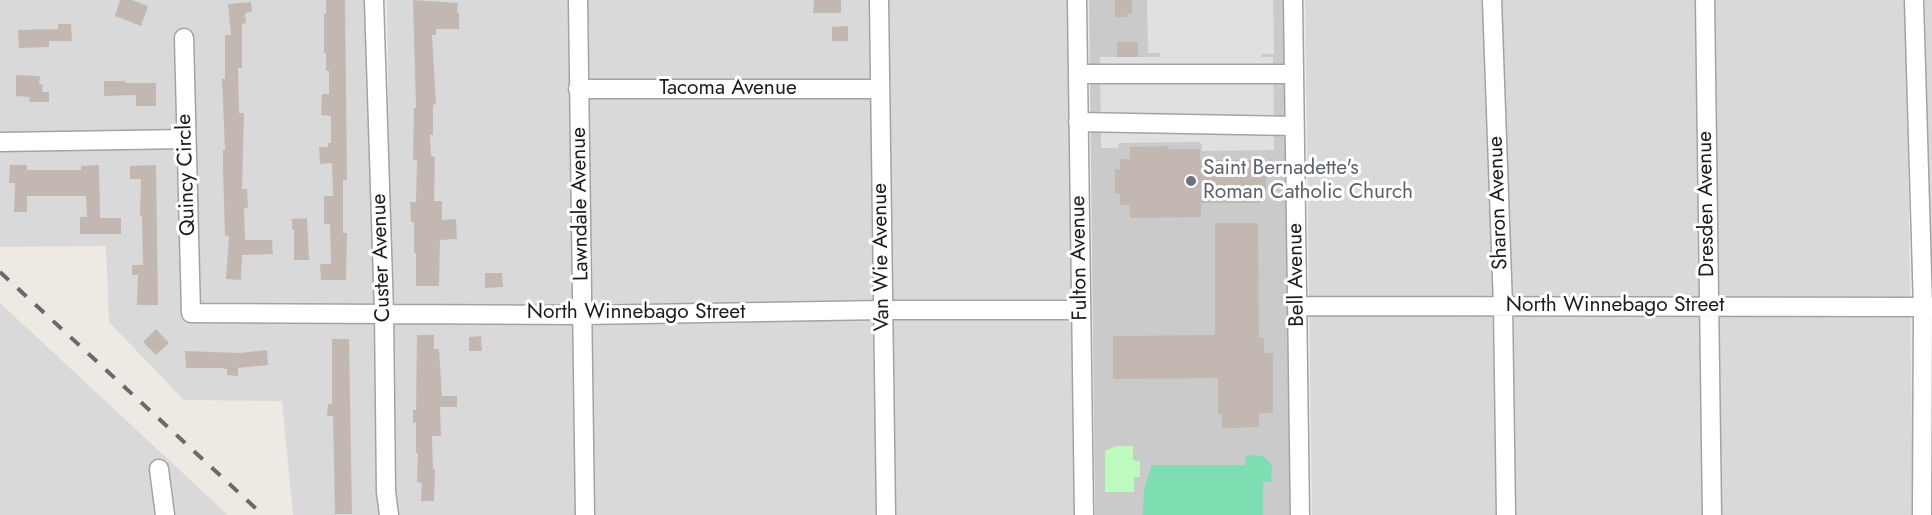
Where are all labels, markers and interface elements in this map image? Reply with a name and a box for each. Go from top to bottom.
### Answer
street label: Tacoma Avenue [659,76,797,102]
street label: Quincy Circle [172,114,202,236]
street label: Lawndale Avenue [567,127,595,281]
street label: Dresden Avenue [1693,131,1721,277]
street label: Sharon Avenue [1484,136,1514,270]
place label: Saint Bernadette's Roman Catholic Church [1203,156,1413,206]
marker: Saint Bernadette's Roman Catholic Church [1184,174,1198,188]
street label: Van Wie Avenue [868,183,896,331]
street label: Custer Avenue [367,193,397,323]
street label: Fulton Avenue [1066,195,1094,321]
street label: Bell Avenue [1283,223,1311,327]
street label: North Winnebago Street [1506,293,1724,319]
street label: North Winnebago Street [527,300,745,326]

